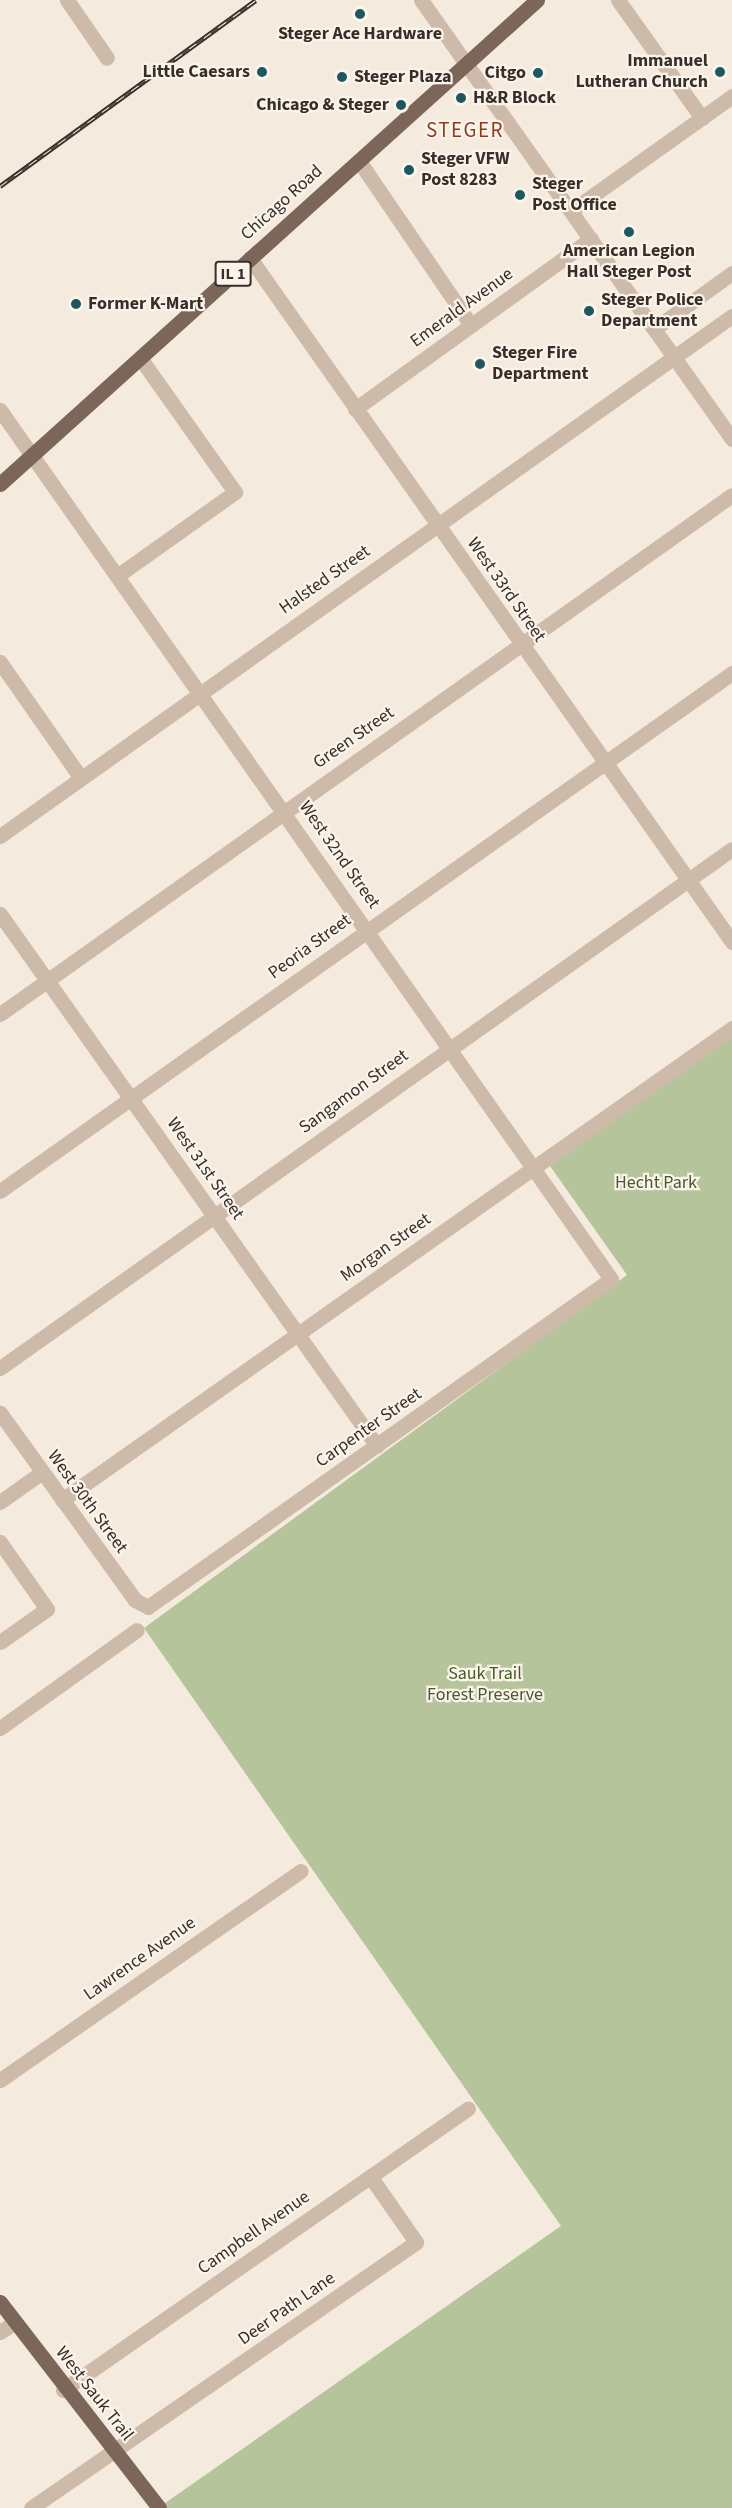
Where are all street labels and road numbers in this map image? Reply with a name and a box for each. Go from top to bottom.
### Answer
street label: Chicago Road [237,161,327,245]
road number: IL 1 [214,261,252,287]
street label: Emerald Avenue [406,263,518,353]
street label: West 33rd Street [462,534,550,646]
street label: Halsted Street [275,541,375,619]
street label: Green Street [309,702,399,774]
street label: West 32nd Street [294,797,384,913]
street label: Peoria Street [264,910,356,984]
street label: Sangamon Street [295,1045,413,1139]
street label: West 31st Street [162,1114,248,1224]
street label: Morgan Street [337,1209,435,1287]
street label: Carpenter Street [312,1384,426,1472]
street label: West 30th Street [42,1446,132,1558]
street label: Lawrence Avenue [80,1912,200,2006]
street label: Campbell Avenue [194,2186,314,2280]
street label: Deer Path Lane [234,2268,340,2350]
street label: West Sauk Trail [51,2343,137,2445]

